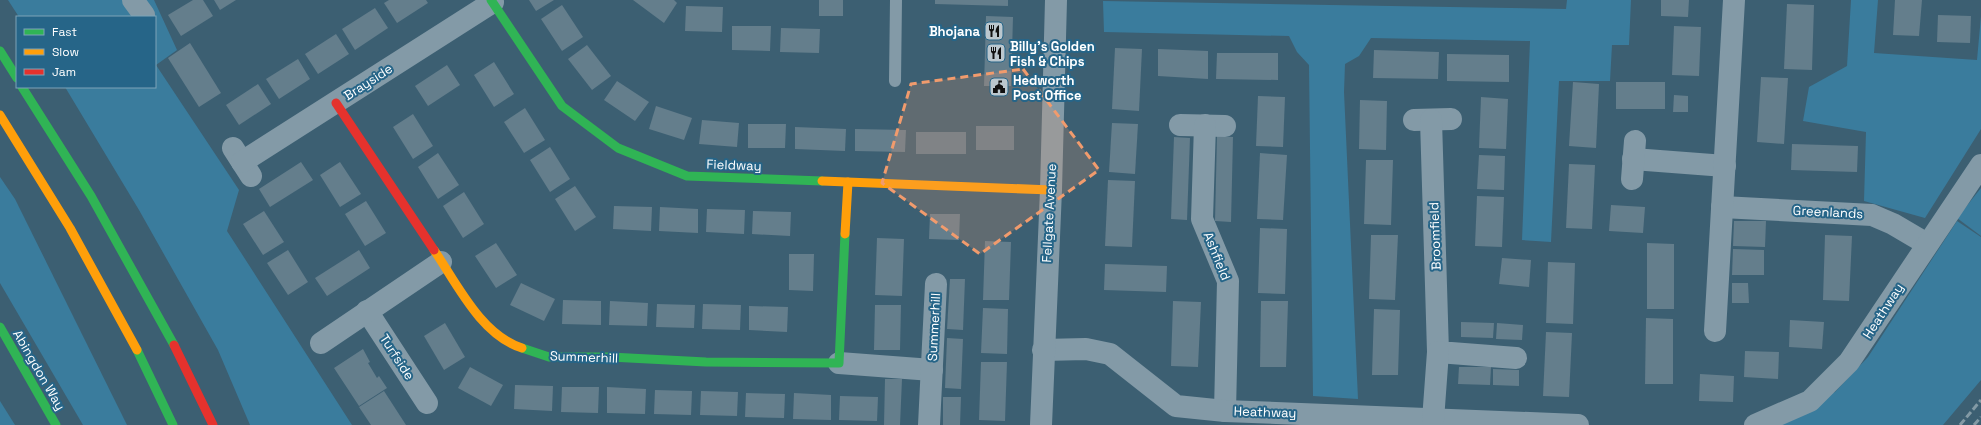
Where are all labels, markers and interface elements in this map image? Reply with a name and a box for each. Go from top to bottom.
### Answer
legend [16,16,156,88]
restaurant icon: Bhojana [983,20,1005,42]
place label: Bhojana [929,23,980,40]
text: Fast [52,24,77,40]
place label: Billy's Golden Fish & Chips [1010,38,1095,70]
restaurant icon: Billy's Golden Fish & Chips [985,42,1007,64]
text: Slow [52,44,79,60]
street label: Brayside [340,60,396,104]
text: Jam [52,64,76,80]
place label: Hedworth Post Office [1013,72,1081,104]
public building icon: Hedworth Post Office [988,76,1010,98]
street label: Fieldway [706,156,762,174]
street label: Fellgate Avenue [1038,163,1060,263]
street label: Broomfield [1425,202,1445,270]
street label: Greenlands [1792,202,1864,222]
street label: Ashfield [1200,229,1234,283]
street label: Heathway [1859,280,1907,342]
street label: Summerhill [924,292,944,362]
street label: Abingdon Way [9,327,69,413]
street label: Turfside [376,331,418,383]
street label: Summerhill [550,347,618,367]
street label: Heathway [1233,402,1297,422]

